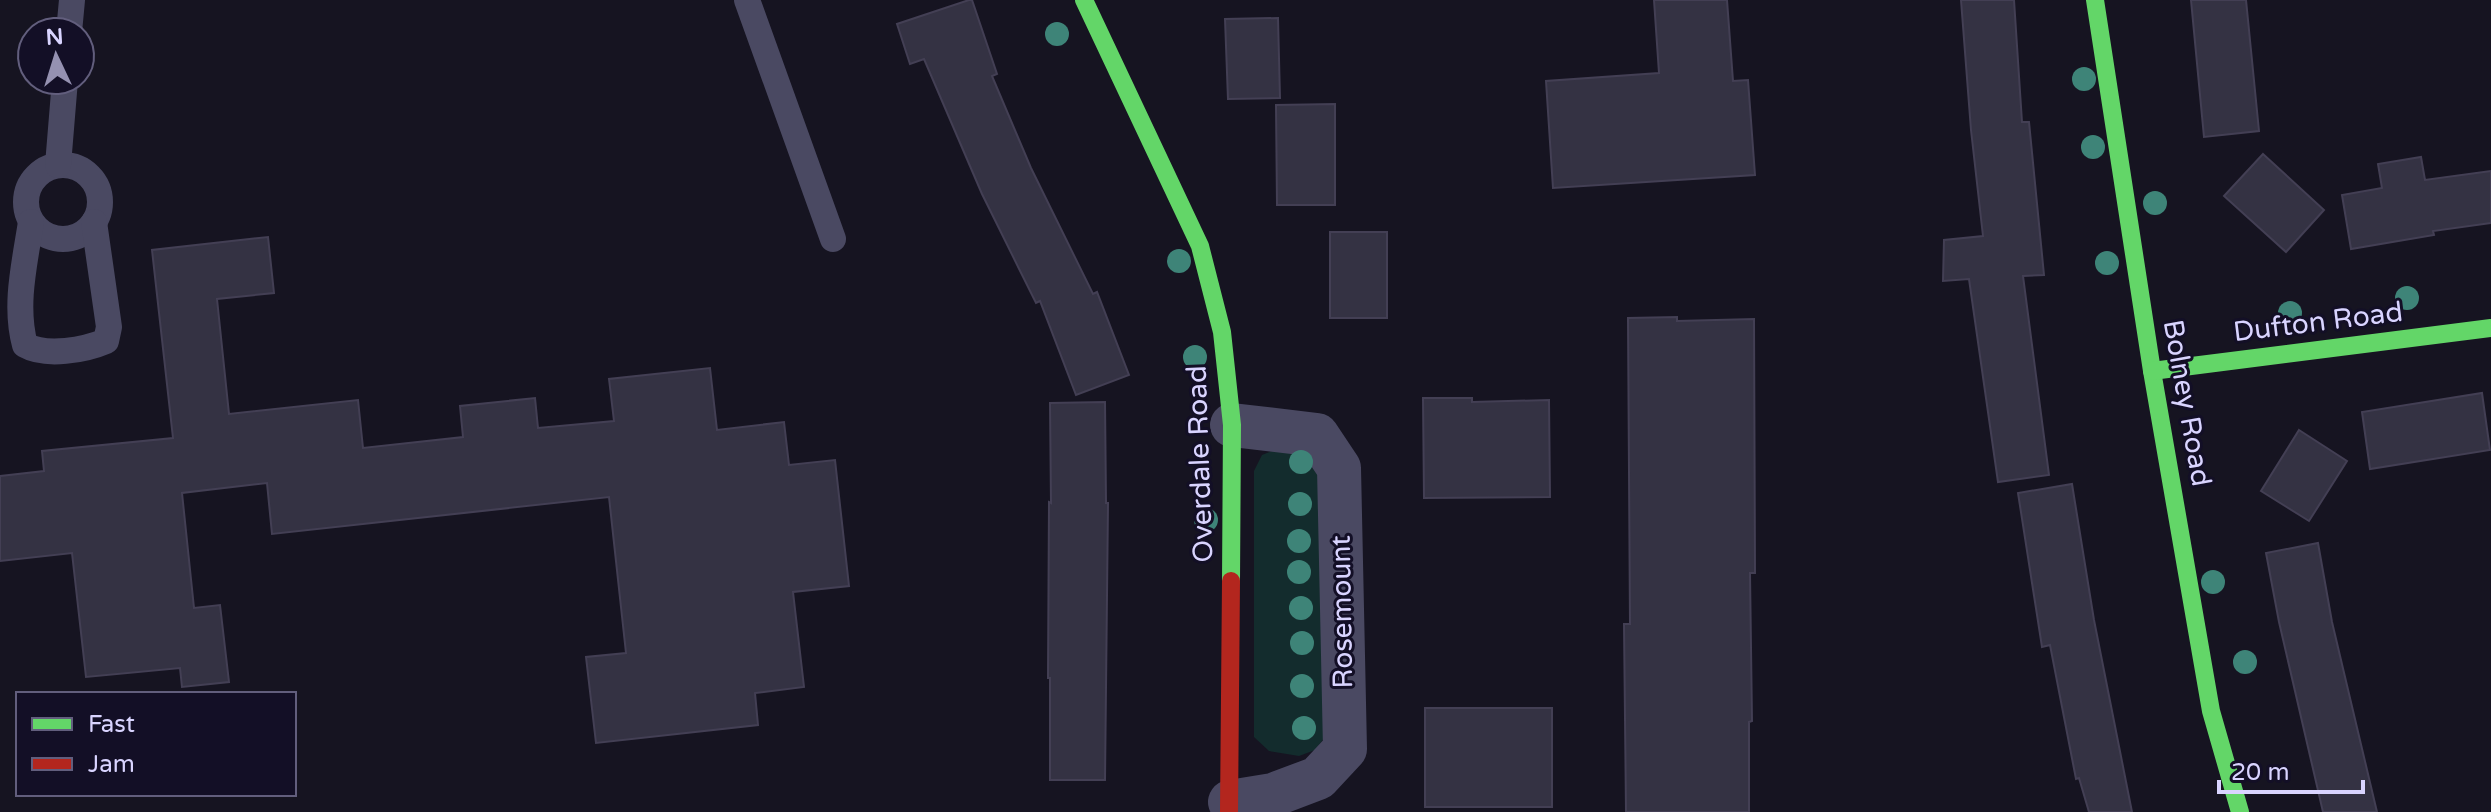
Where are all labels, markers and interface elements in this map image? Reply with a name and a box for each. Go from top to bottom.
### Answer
north arrow [16,16,96,96]
text: N [45,23,64,51]
street label: Dufton Road [2231,295,2405,349]
street label: Bolney Road [2156,317,2218,489]
street label: Overdale Road [1180,365,1220,563]
street label: Rosemount [1324,535,1360,689]
legend [16,692,296,796]
text: Fast [88,710,135,739]
scale bar [2219,744,2363,794]
text: Jam [88,750,135,779]
text: 20 m [2231,758,2289,787]

